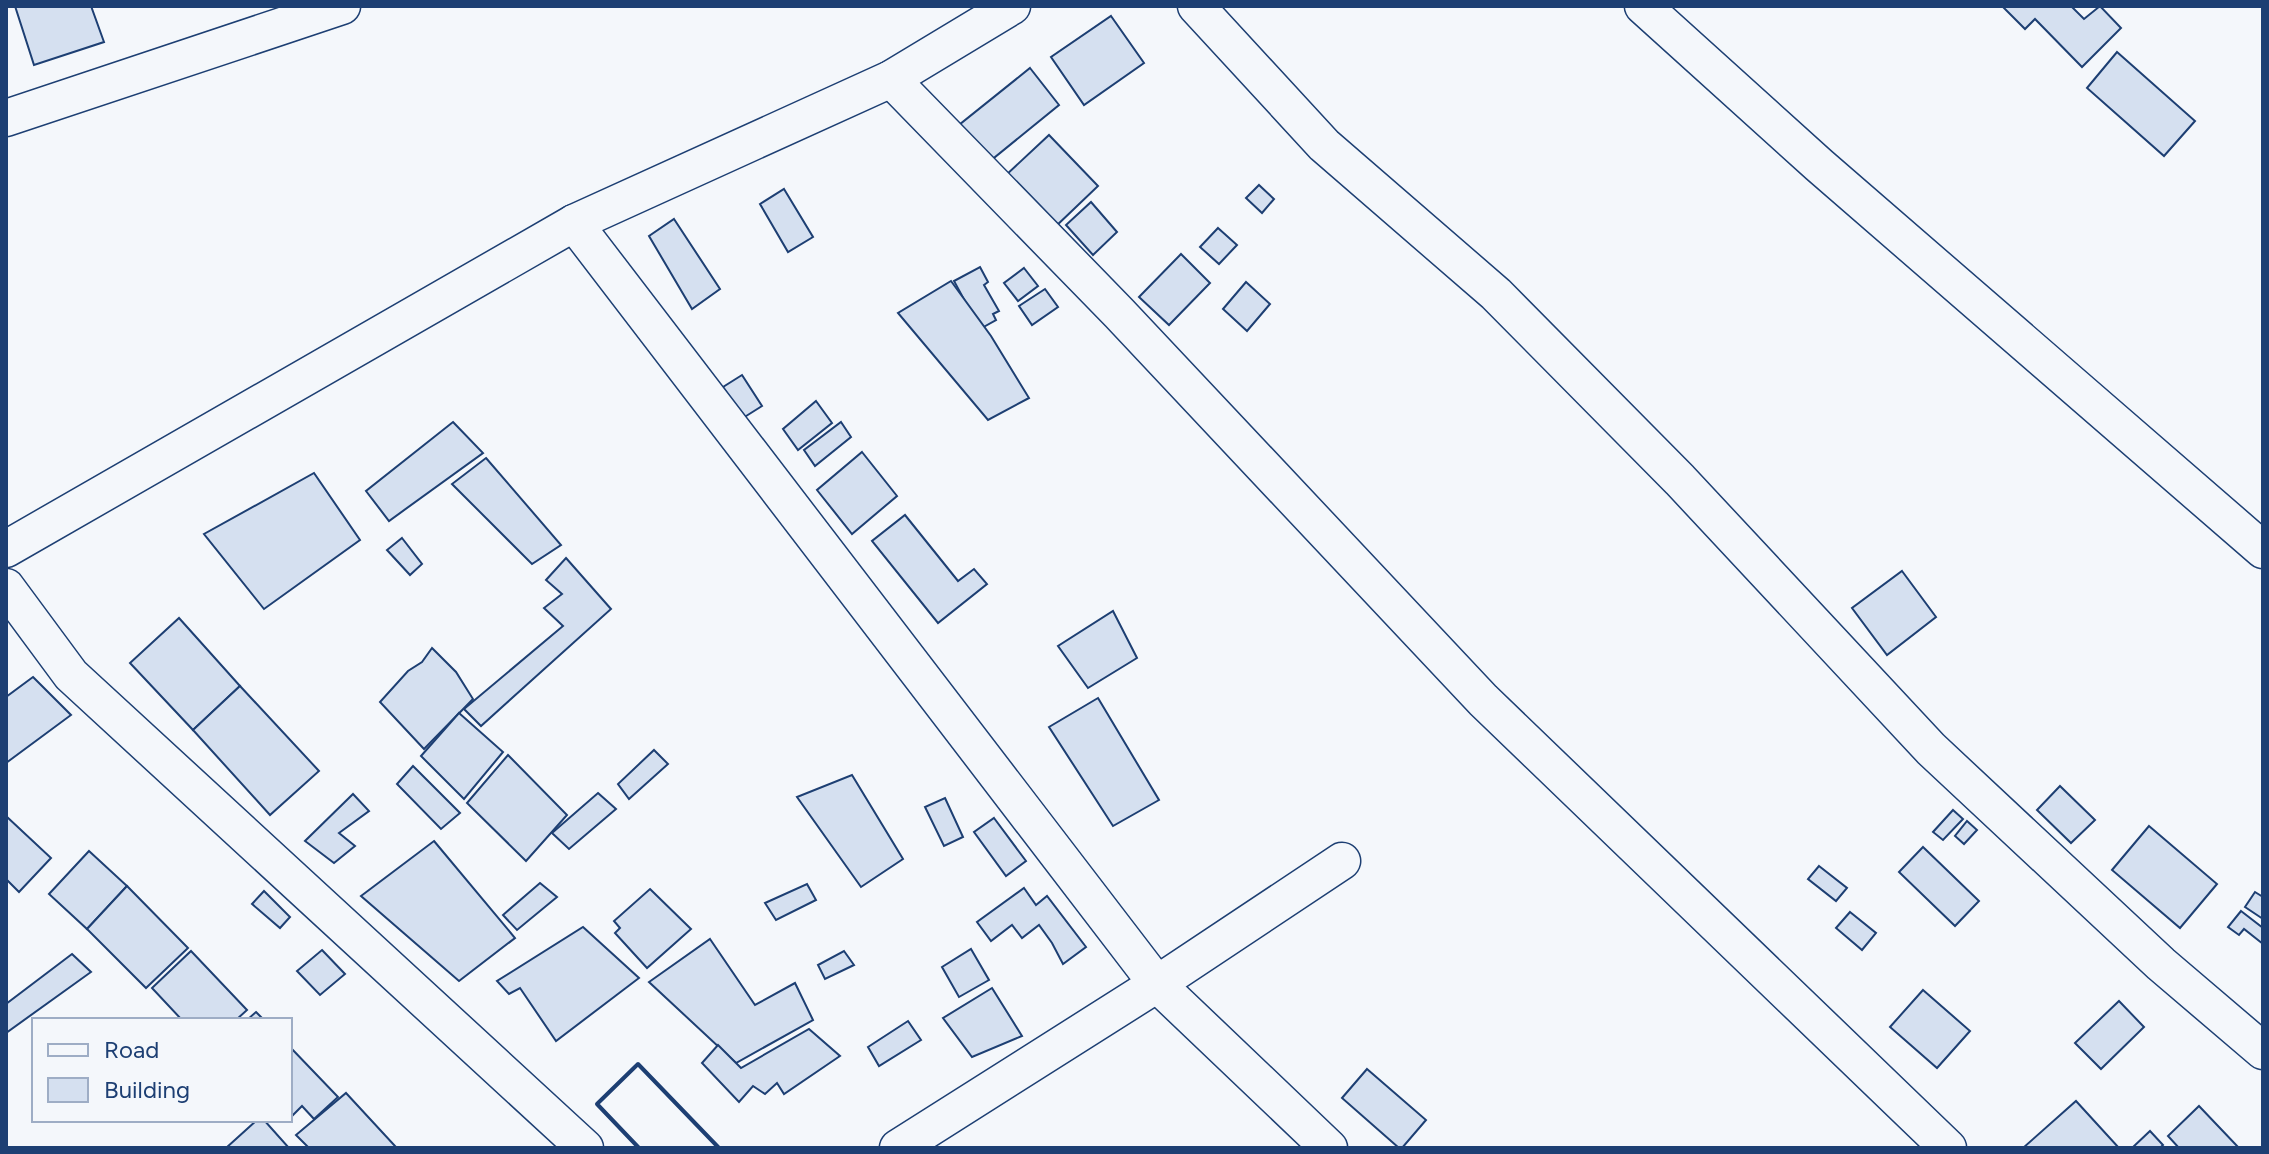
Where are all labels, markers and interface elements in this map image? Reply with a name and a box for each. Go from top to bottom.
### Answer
legend [32,1018,292,1122]
text: Road [104,1035,159,1064]
text: Building [104,1075,190,1104]

